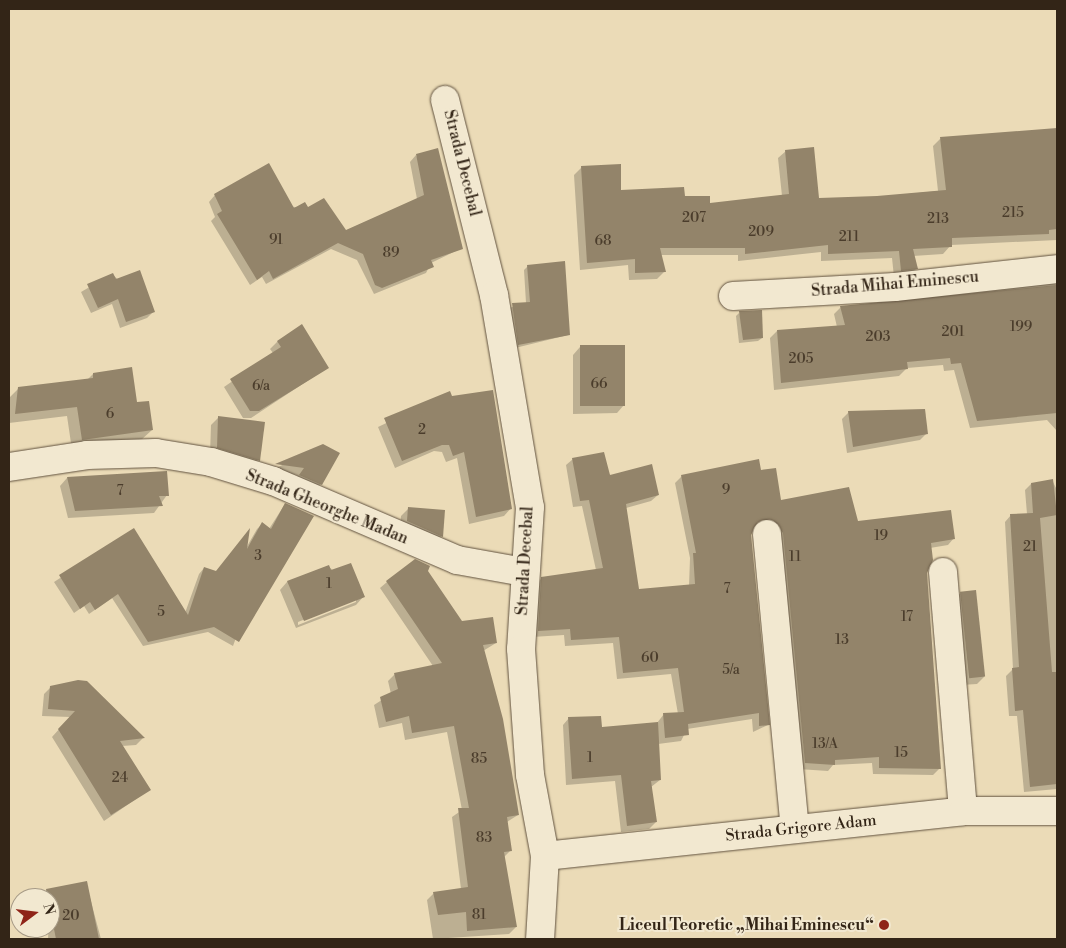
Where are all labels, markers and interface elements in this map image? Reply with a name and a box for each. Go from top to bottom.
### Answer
street label: Strada Decebal [440,108,484,218]
house number: 215 [1002,205,1024,221]
house number: 207 [682,210,706,226]
house number: 213 [927,211,949,227]
house number: 209 [748,224,774,240]
house number: 211 [839,229,859,245]
house number: 91 [269,232,283,248]
house number: 68 [594,233,612,249]
house number: 89 [382,245,400,261]
street label: Strada Mihai Eminescu [810,267,980,301]
house number: 199 [1010,319,1032,335]
house number: 201 [942,324,964,340]
house number: 203 [866,329,890,345]
house number: 205 [789,351,813,367]
house number: 66 [591,376,607,392]
house number: 6/a [252,378,270,394]
house number: 6 [106,406,114,422]
house number: 2 [418,422,426,438]
street label: Strada Gheorghe Madan [243,466,411,548]
house number: 9 [722,482,730,498]
house number: 7 [116,483,124,499]
street label: Strada Decebal [513,506,537,616]
house number: 19 [874,528,888,544]
house number: 21 [1023,539,1037,555]
house number: 3 [254,548,262,564]
house number: 11 [789,549,801,565]
house number: 1 [326,576,332,592]
house number: 7 [723,581,731,597]
house number: 5 [157,604,165,620]
house number: 17 [901,609,913,625]
house number: 13 [835,632,849,648]
house number: 60 [641,650,659,666]
house number: 5/a [722,662,740,678]
house number: 13/A [812,736,838,752]
house number: 15 [894,745,908,761]
house number: 1 [587,750,593,766]
house number: 85 [471,751,487,767]
house number: 24 [112,770,128,786]
street label: Strada Grigore Adam [724,811,878,845]
house number: 83 [476,830,492,846]
north arrow [10,888,60,938]
text: N [38,902,59,917]
house number: 81 [472,907,486,923]
house number: 20 [62,908,80,924]
place label: Liceul Teoretic „Mihai Eminescu“ [619,915,874,935]
marker: Liceul Teoretic „Mihai Eminescu“ [878,919,890,931]

